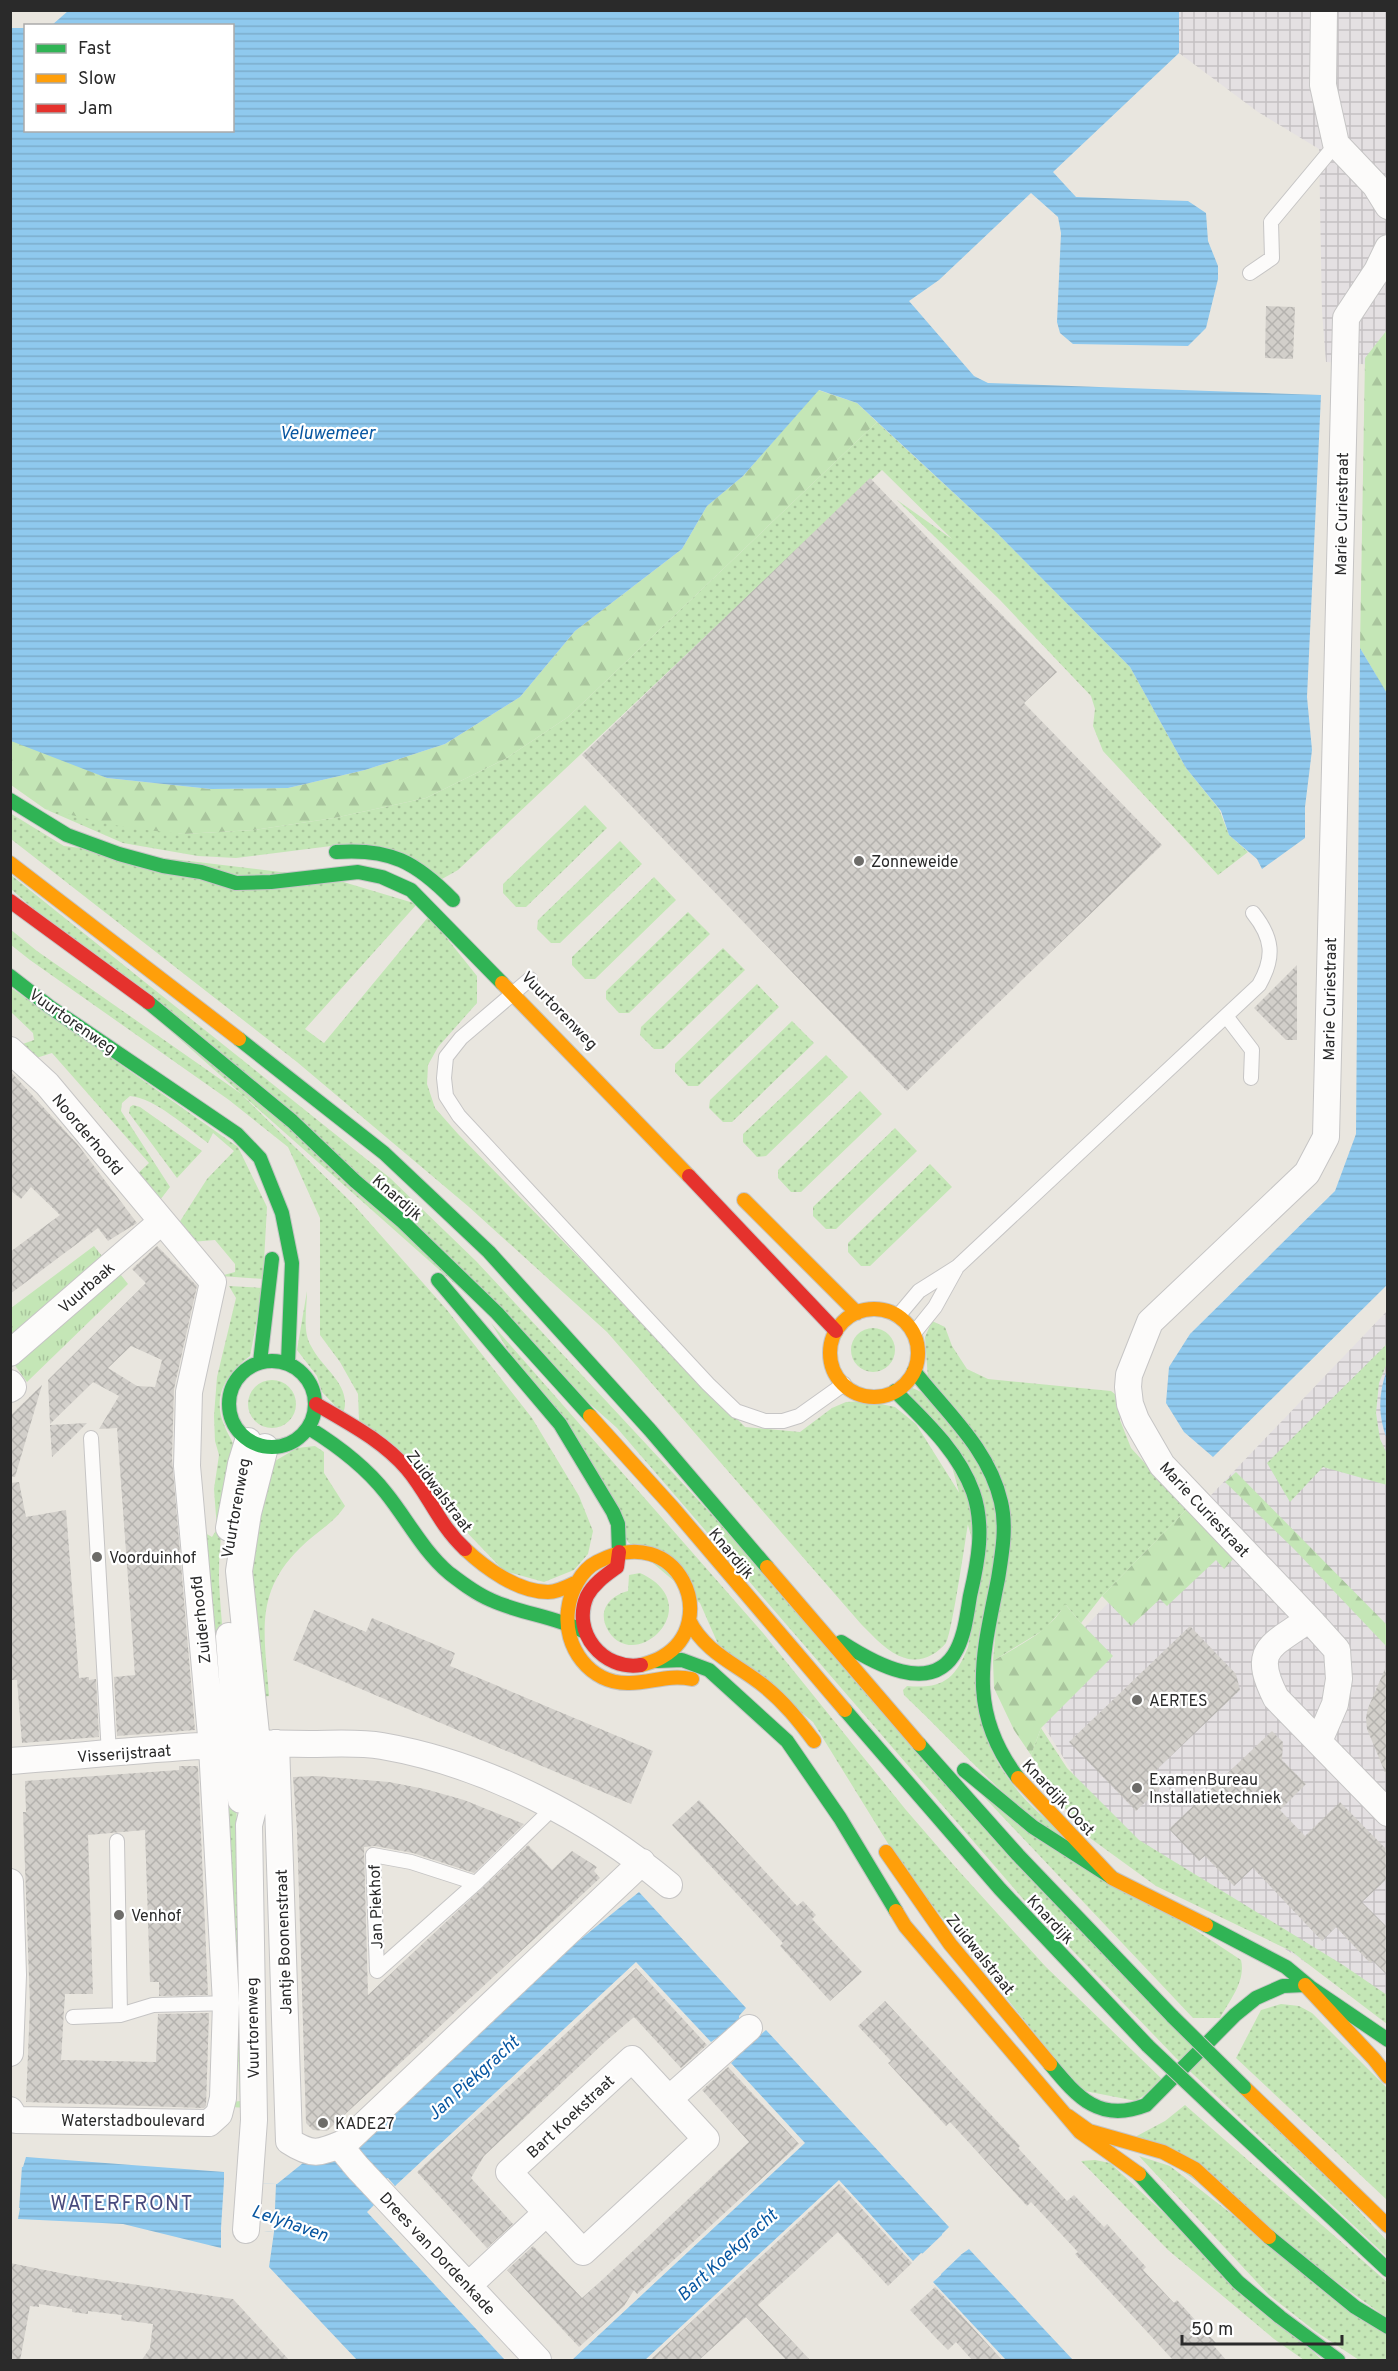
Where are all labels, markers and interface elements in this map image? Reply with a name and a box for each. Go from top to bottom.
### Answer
legend [24,24,234,132]
text: Fast [78,38,111,61]
text: Slow [78,68,116,91]
text: Jam [78,98,113,121]
water label: Veluwemeer [279,423,377,446]
street label: Marie Curiestraat [1332,452,1354,576]
place label: Zonneweide [871,853,958,873]
marker: Zonneweide [852,854,866,868]
street label: Marie Curiestraat [1320,937,1342,1061]
street label: Vuurtorenweg [516,968,601,1055]
street label: Vuurtorenweg [25,985,119,1060]
street label: Noorderhoofd [47,1090,126,1180]
street label: Knardijk [367,1171,426,1226]
street label: Vuurbaak [55,1259,120,1318]
street label: Zuidwalstraat [401,1447,476,1537]
street label: Vuurtorenweg [218,1457,256,1560]
street label: Marie Curiestraat [1154,1459,1253,1562]
street label: Knardijk [703,1525,757,1584]
place label: Voorduinhof [109,1549,197,1569]
marker: Voorduinhof [90,1550,104,1564]
street label: Zuiderhoofd [187,1575,217,1665]
place label: AERTES [1149,1692,1208,1712]
marker: AERTES [1130,1693,1144,1707]
street label: Visserijstraat [76,1742,172,1768]
street label: Knardijk Oost [1017,1756,1098,1841]
place label: ExamenBureau Installatietechniek [1149,1771,1281,1809]
marker: ExamenBureau Installatietechniek [1130,1781,1144,1795]
street label: Jan Piekhof [366,1864,388,1950]
street label: Jantje Boonenstraat [272,1869,298,2015]
street label: Knardijk [1022,1892,1077,1949]
place label: Venhof [131,1907,182,1927]
marker: Venhof [112,1908,126,1922]
street label: Zuidwalstraat [941,1911,1018,1999]
street label: Vuurtorenweg [243,1977,265,2079]
water label: Jan Piekgracht [423,2031,526,2126]
street label: Bart Koekstraat [523,2072,620,2163]
street label: Waterstadboulevard [61,2112,205,2132]
place label: KADE27 [335,2115,394,2135]
marker: KADE27 [316,2116,330,2130]
street label: Drees van Dordenkade [374,2189,499,2320]
district label: WATERFRONT [50,2192,194,2218]
water label: Lelyhaven [248,2201,331,2248]
water label: Bart Koekgracht [673,2204,784,2307]
scale bar [1182,2308,1342,2346]
text: 50 m [1191,2319,1233,2342]

